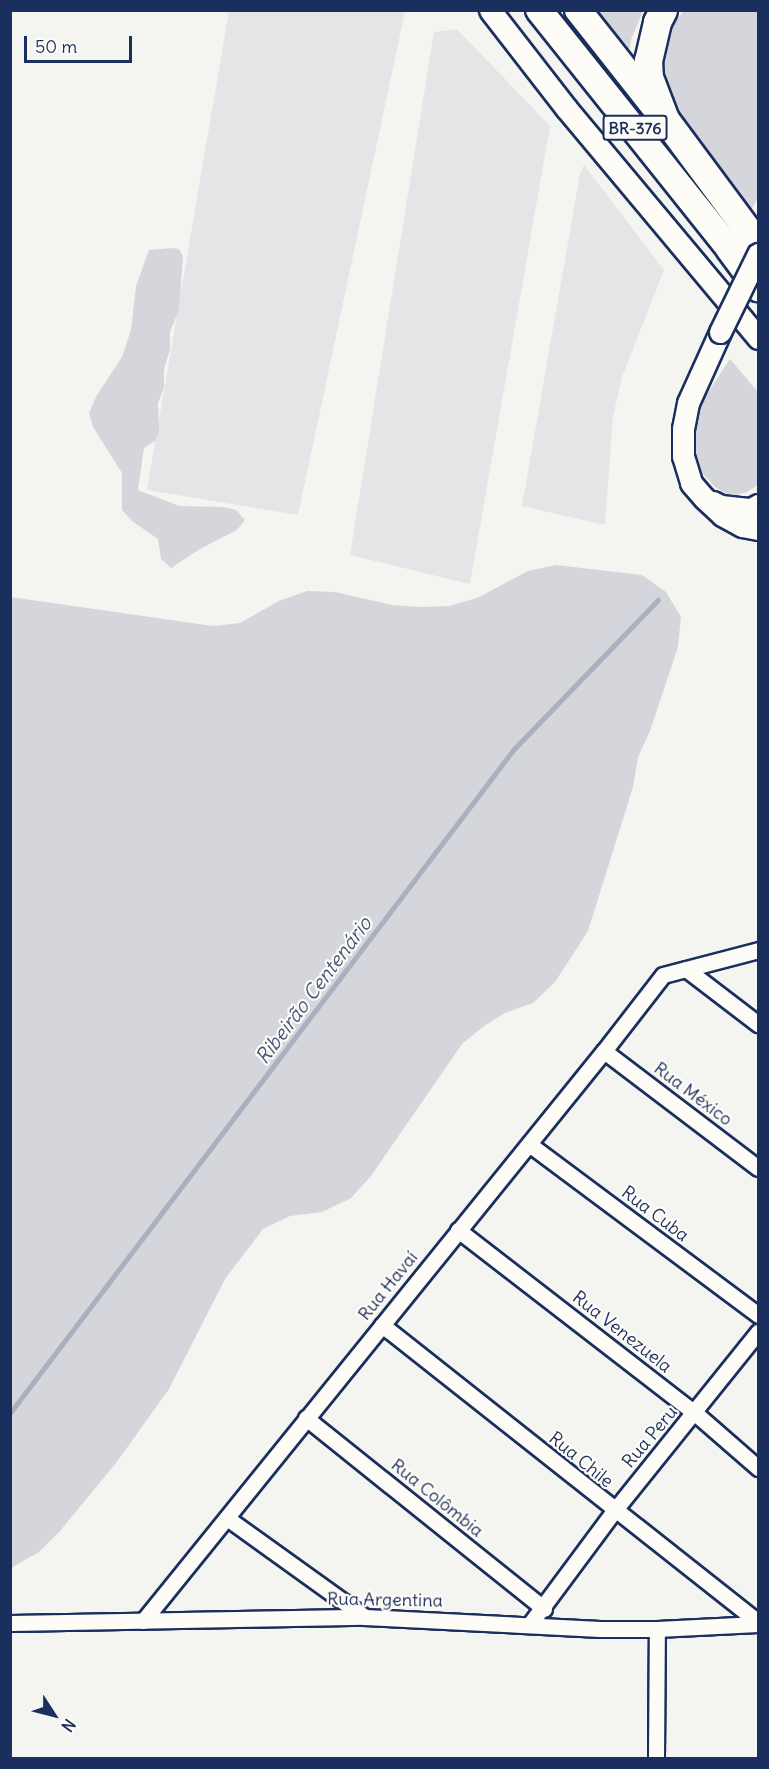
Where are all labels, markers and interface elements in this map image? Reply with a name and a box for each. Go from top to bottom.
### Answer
scale bar [27,24,135,62]
text: 50 m [35,35,77,58]
road number: BR-376 [602,115,668,141]
water label: Ribeirão Centenário [250,912,376,1068]
street label: Rua México [650,1058,736,1130]
street label: Rua Cuba [617,1182,693,1246]
street label: Rua Havaí [354,1247,422,1325]
street label: Rua Venezuela [568,1287,676,1377]
street label: Rua Peru [618,1402,682,1472]
street label: Rua Chile [545,1428,617,1492]
street label: Rua Colômbia [387,1454,487,1542]
street label: Rua Argentina [327,1588,443,1612]
north arrow [24,1685,84,1745]
text: N [57,1715,80,1736]

